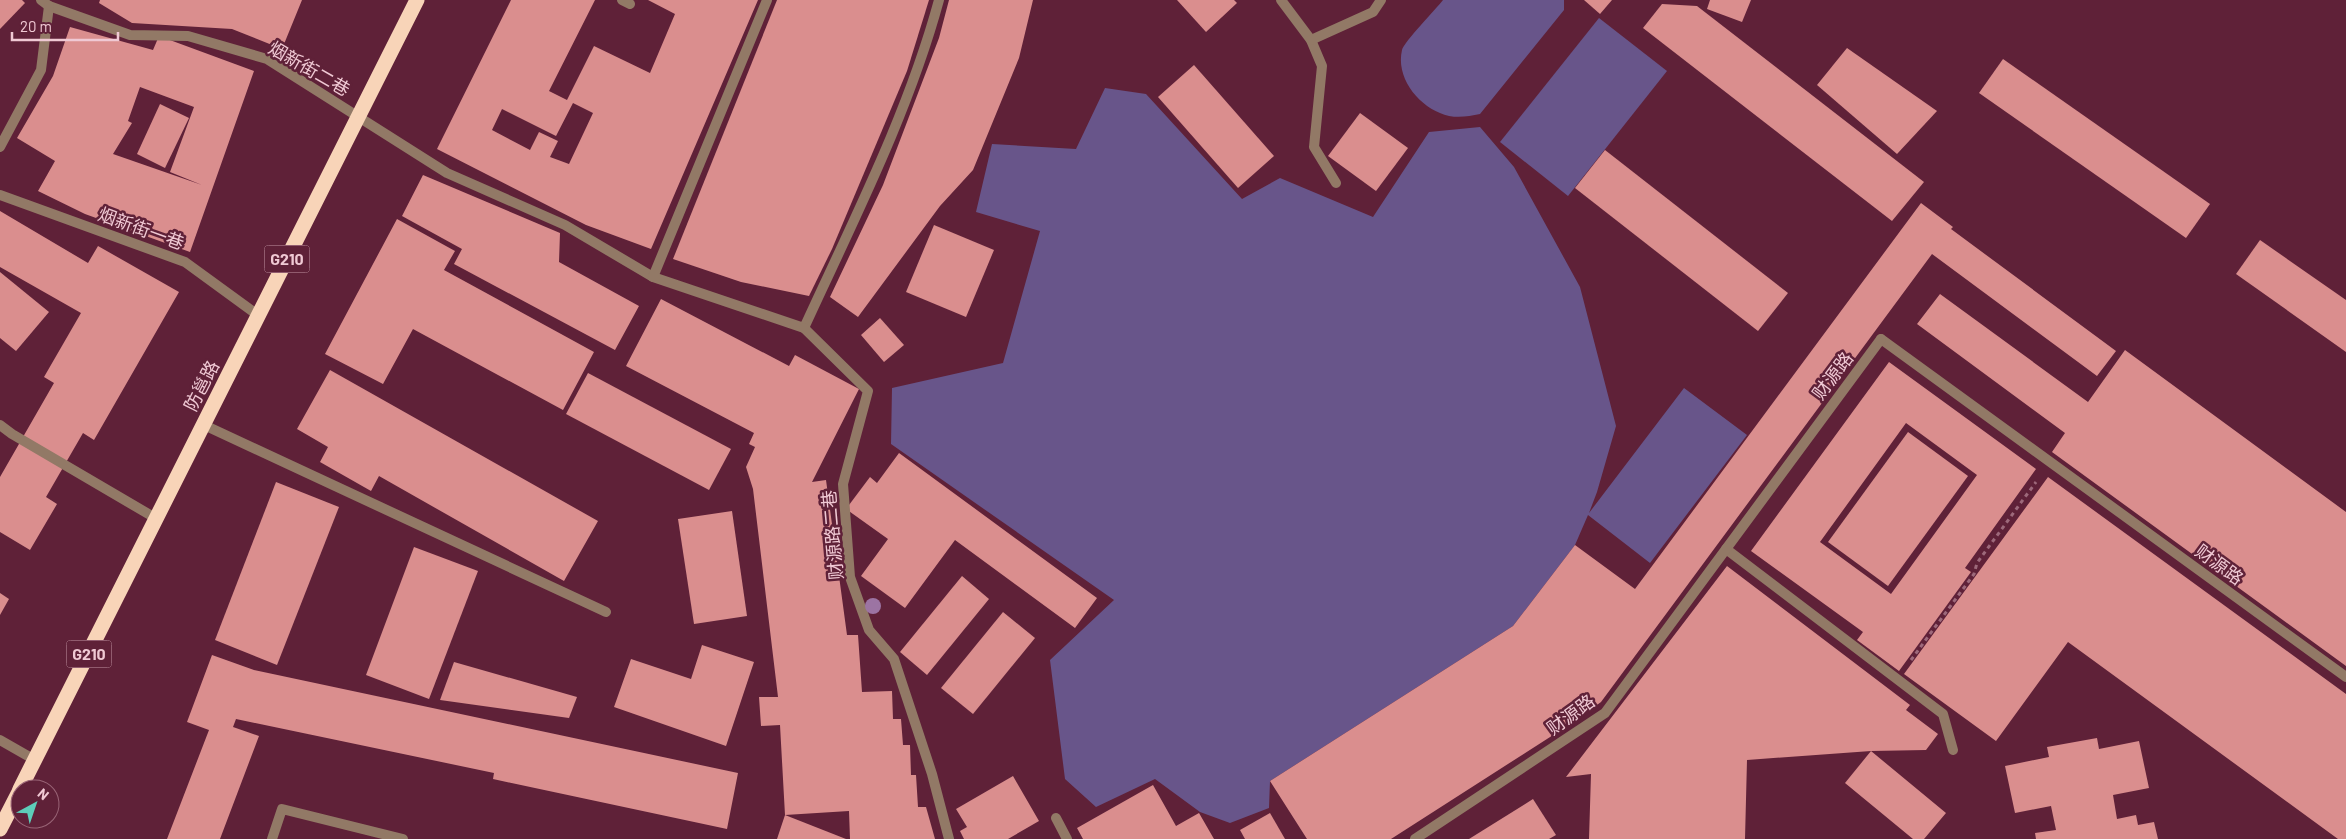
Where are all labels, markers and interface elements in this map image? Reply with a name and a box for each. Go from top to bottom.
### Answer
scale bar [12,10,119,42]
text: 20 m [20,17,52,35]
street label: 烟新街二巷 [265,36,354,100]
street label: 烟新街一巷 [95,202,187,254]
road number: G210 [264,245,310,272]
street label: 财源路 [1807,347,1857,404]
street label: 防邕路 [179,356,223,415]
street label: 财源路二巷 [817,489,847,581]
street label: 财源路 [2191,539,2248,589]
road number: G210 [66,641,112,668]
street label: 财源路 [1542,689,1599,739]
north arrow [10,779,60,829]
text: N [35,784,53,803]

